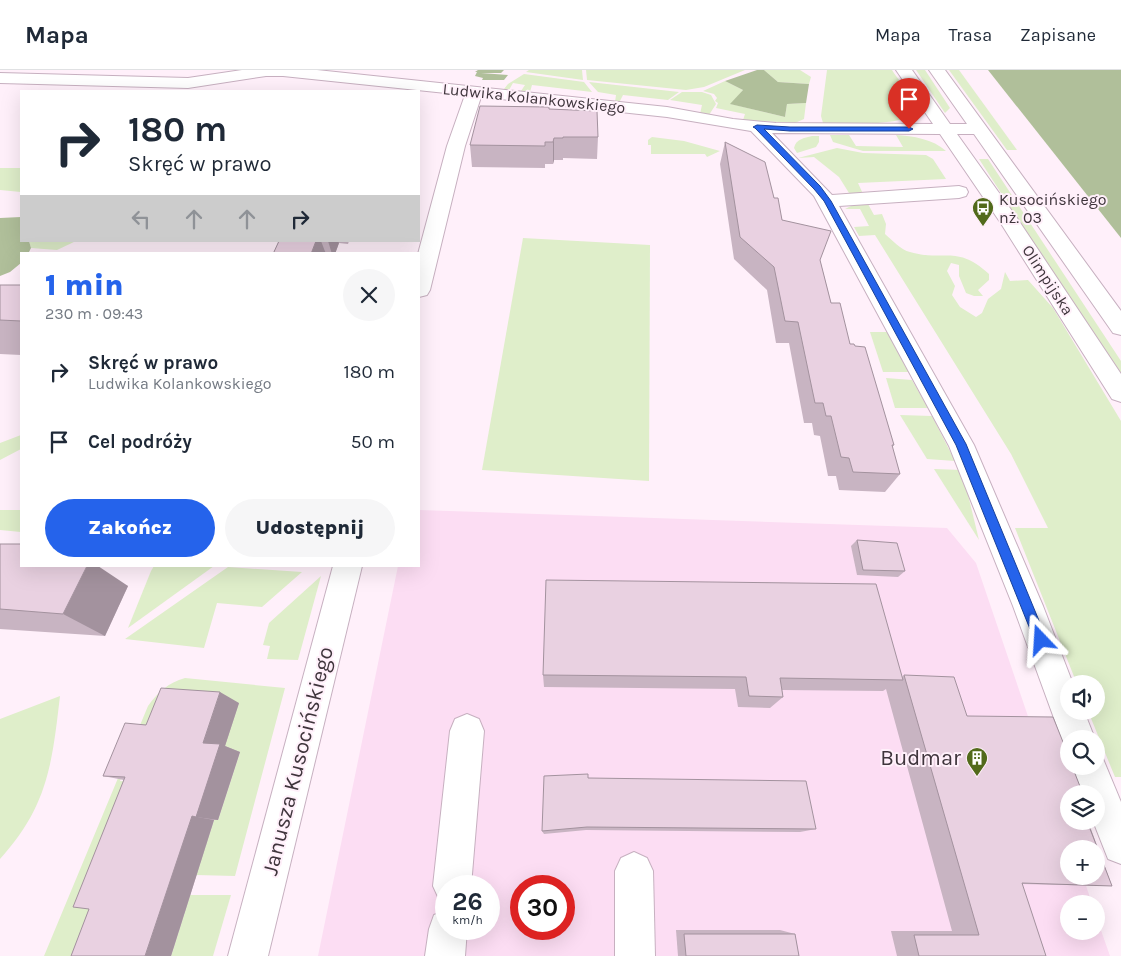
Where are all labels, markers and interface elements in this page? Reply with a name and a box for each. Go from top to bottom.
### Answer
text: Mapa [25,21,89,49]
text: Mapa [875,24,921,46]
text: Trasa [949,24,992,46]
text: Zapisane [1020,24,1096,46]
pin [888,78,930,129]
street label: Ludwika Kolankowskiego [442,79,626,117]
icon: arrive [895,85,923,113]
text: 180 m [128,109,227,150]
icon: right [45,110,110,175]
text: Skręć w prawo [128,151,272,177]
place label: Kusocińskiego nż. 03 [999,190,1106,227]
bus stop icon: Kusocińskiego nż. 03 [971,196,995,227]
icon: left [127,205,155,233]
icon: ahead [180,205,208,233]
icon: ahead [233,205,261,233]
icon: right [286,205,314,233]
street label: Olimpijska [1018,241,1078,319]
text: 1 min [45,267,124,303]
button: close [343,269,395,321]
text: 230 m · 09:43 [45,304,143,323]
text: Skręć w prawo [88,352,218,374]
icon: right [45,358,73,386]
text: 180 m [343,361,395,383]
text: Ludwika Kolankowskiego [88,374,272,393]
icon: arrive [45,428,73,456]
text: Cel podróży [88,431,192,453]
text: 50 m [351,431,395,453]
button: Zakończ [45,499,215,557]
button: Udostępnij [225,499,395,557]
position arrow [1014,613,1066,665]
street label: Janusza Kusocińskiego [257,644,339,878]
map controls [1060,675,1105,940]
button: sound [1060,675,1105,720]
button: search [1060,730,1105,775]
place label: Budmar [880,745,961,771]
building icon: Budmar [965,746,989,777]
button: layers [1060,785,1105,830]
button: + [1060,840,1105,885]
speed limit sign: 30 [510,875,575,940]
text: 26 [452,887,483,916]
button: − [1060,895,1105,940]
text: km/h [452,913,483,927]

